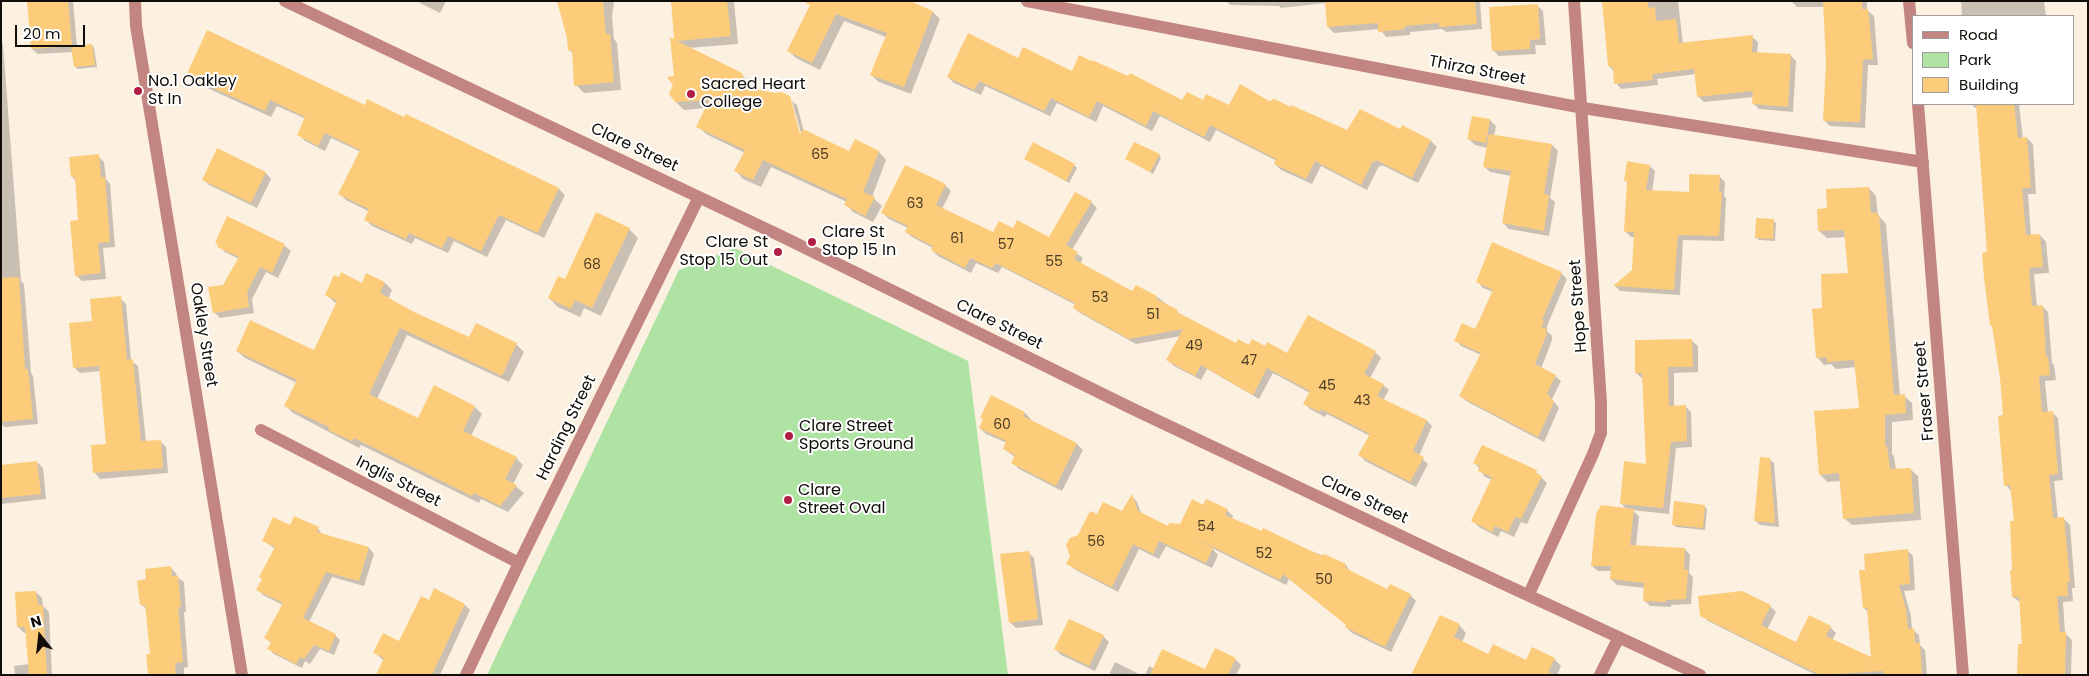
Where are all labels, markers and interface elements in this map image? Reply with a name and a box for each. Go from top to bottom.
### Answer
scale bar [18,15,88,47]
legend [1912,15,2074,105]
text: 20 m [23,23,61,44]
text: Road [1959,24,1998,45]
text: Park [1959,49,1991,70]
street label: Thirza Street [1427,52,1527,90]
place label: No.1 Oakley St In [148,72,237,110]
text: Building [1959,74,2019,95]
place label: Sacred Heart College [701,75,805,113]
marker: No.1 Oakley St In [132,85,144,97]
marker: Sacred Heart College [685,88,697,100]
street label: Clare Street [587,119,681,177]
house number: 65 [811,147,829,163]
house number: 63 [906,196,924,212]
place label: Clare St Stop 15 In [822,223,896,261]
house number: 61 [950,231,964,247]
place label: Clare St Stop 15 Out [679,233,768,271]
marker: Clare St Stop 15 In [806,236,818,248]
house number: 57 [998,237,1014,253]
marker: Clare St Stop 15 Out [772,246,784,258]
house number: 55 [1045,254,1063,270]
house number: 68 [583,257,601,273]
street label: Hope Street [1566,259,1592,353]
street label: Oakley Street [185,281,221,389]
house number: 53 [1091,290,1109,306]
street label: Clare Street [952,296,1046,354]
house number: 51 [1146,307,1160,323]
house number: 49 [1185,338,1203,354]
street label: Fraser Street [1911,340,1939,442]
house number: 47 [1241,353,1257,369]
street label: Harding Street [533,372,601,484]
house number: 45 [1318,378,1336,394]
house number: 43 [1353,393,1371,409]
place label: Clare Street Sports Ground [799,417,914,455]
house number: 60 [993,417,1011,433]
marker: Clare Street Sports Ground [783,430,795,442]
street label: Inglis Street [353,452,443,512]
street label: Clare Street [1317,471,1411,529]
place label: Clare Street Oval [798,481,885,519]
marker: Clare Street Oval [782,494,794,506]
house number: 54 [1197,519,1215,535]
house number: 56 [1087,534,1105,550]
house number: 52 [1256,546,1272,562]
house number: 50 [1315,572,1333,588]
north arrow [15,611,65,661]
text: N [28,611,44,633]

